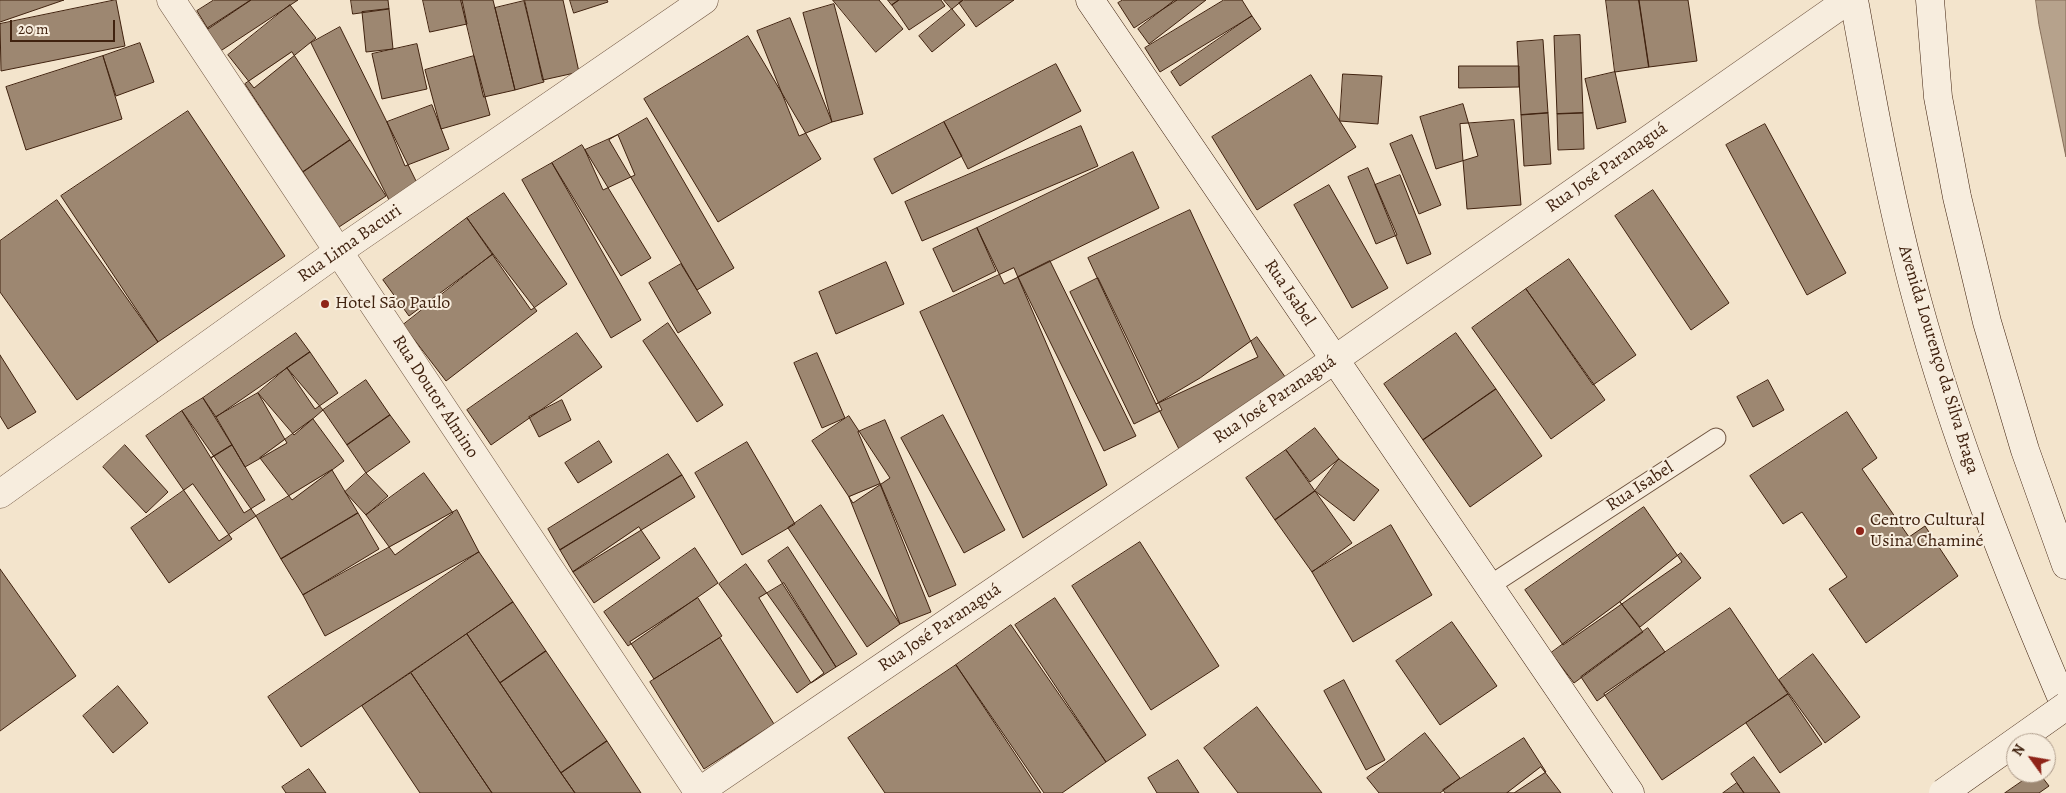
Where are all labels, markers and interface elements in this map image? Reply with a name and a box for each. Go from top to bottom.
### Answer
scale bar [12,10,118,42]
text: 20 m [18,19,49,39]
street label: Rua José Paranaguá [1542,118,1672,218]
street label: Rua Lima Bacuri [294,200,406,288]
street label: Avenida Lourenço da Silva Braga [1893,243,1983,477]
street label: Rua Isabel [1259,256,1319,330]
place label: Hotel São Paulo [335,293,450,315]
marker: Hotel São Paulo [319,298,331,310]
street label: Rua Doutor Almino [387,331,483,463]
street label: Rua José Paranaguá [1209,351,1341,449]
street label: Rua Isabel [1602,457,1678,517]
place label: Centro Cultural Usina Chaminé [1870,510,1985,552]
marker: Centro Cultural Usina Chaminé [1854,525,1866,537]
street label: Rua José Paranaguá [874,579,1006,677]
north arrow [2006,733,2056,783]
text: N [2008,741,2029,760]

